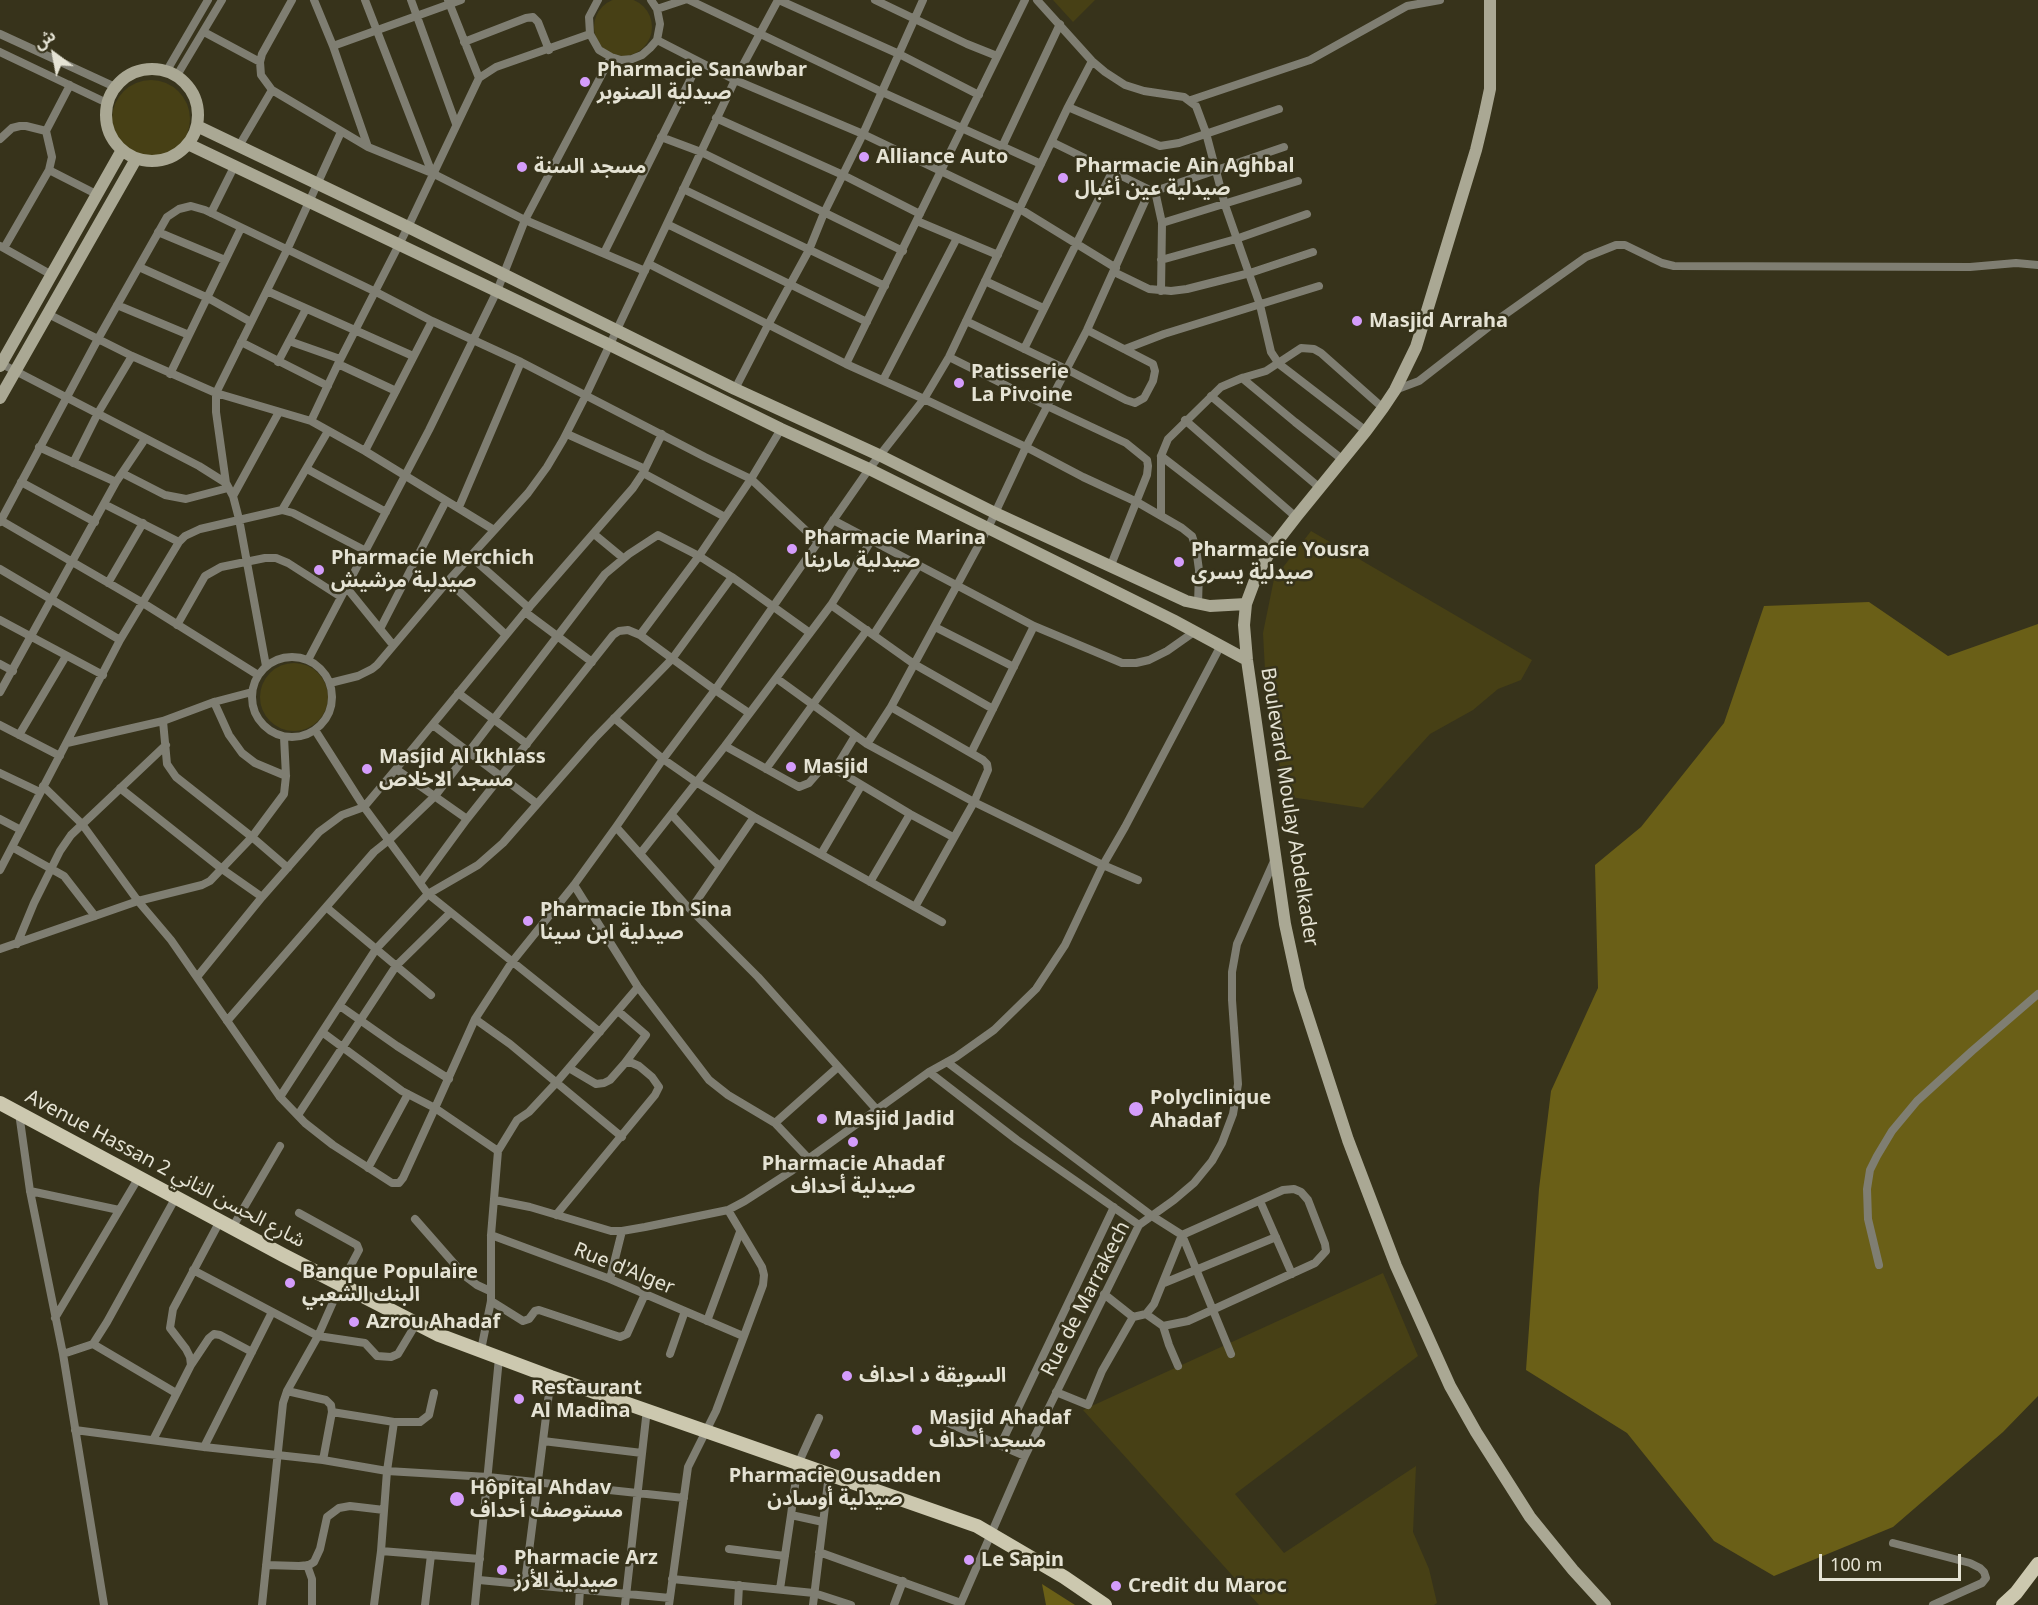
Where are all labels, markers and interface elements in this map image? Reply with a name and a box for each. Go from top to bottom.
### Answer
north arrow [24,24,84,84]
text: ش [29,24,60,54]
place label: Pharmacie Sanawbar صيدلية الصنوبر [597,58,807,105]
marker: Pharmacie Sanawbar صيدلية الصنوبر [578,75,592,89]
place label: Alliance Auto [876,145,1008,169]
marker: Alliance Auto [857,150,871,164]
place label: Pharmacie Ain Aghbal صيدلية عين أغبال [1075,154,1294,201]
place label: مسجد السنة [534,155,646,179]
marker: مسجد السنة [515,160,529,174]
marker: Pharmacie Ain Aghbal صيدلية عين أغبال [1056,171,1070,185]
place label: Masjid Arraha [1369,309,1508,333]
marker: Masjid Arraha [1350,314,1364,328]
place label: Patisserie La Pivoine [971,360,1073,407]
marker: Patisserie La Pivoine [952,376,966,390]
place label: Pharmacie Marina صيدلية مارينا [804,526,986,573]
place label: Pharmacie Yousra صيدلية يسرى [1191,538,1370,585]
marker: Pharmacie Marina صيدلية مارينا [785,542,799,556]
place label: Pharmacie Merchich صيدلية مرشيش [331,546,534,593]
marker: Pharmacie Yousra صيدلية يسرى [1172,555,1186,569]
marker: Pharmacie Merchich صيدلية مرشيش [312,563,326,577]
street label: Boulevard Moulay Abdelkader [1255,666,1323,948]
place label: Masjid Al Ikhlass مسجد الاخلاص [379,745,546,792]
place label: Masjid [803,755,868,779]
marker: Masjid [784,760,798,774]
marker: Masjid Al Ikhlass مسجد الاخلاص [360,762,374,776]
place label: Pharmacie Ibn Sina صيدلية ابن سينا [540,898,732,945]
marker: Pharmacie Ibn Sina صيدلية ابن سينا [521,914,535,928]
street label: Avenue Hassan 2 شارع الحسن الثاني [21,1085,309,1253]
place label: Polyclinique Ahadaf [1150,1086,1271,1133]
marker: Polyclinique Ahadaf [1127,1100,1145,1118]
place label: Masjid Jadid [834,1107,955,1131]
marker: Masjid Jadid [815,1112,829,1126]
marker: Pharmacie Ahadaf صيدلية أحداف [846,1135,860,1149]
place label: Pharmacie Ahadaf صيدلية أحداف [762,1152,944,1199]
street label: Rue de Marrakech [1037,1218,1135,1380]
street label: Rue d'Alger [570,1238,678,1300]
place label: Banque Populaire البنك الشعبي [302,1260,478,1307]
marker: Banque Populaire البنك الشعبي [283,1276,297,1290]
place label: Azrou Ahadaf [366,1310,500,1334]
marker: Azrou Ahadaf [347,1315,361,1329]
place label: السويقة د احداف [859,1364,1006,1388]
marker: السويقة د احداف [840,1369,854,1383]
place label: Restaurant Al Madina [531,1376,642,1423]
marker: Restaurant Al Madina [512,1392,526,1406]
place label: Masjid Ahadaf مسجد أحداف [929,1406,1071,1453]
marker: Masjid Ahadaf مسجد أحداف [910,1423,924,1437]
marker: Pharmacie Ousadden صيدلية أوسادن [828,1447,842,1461]
place label: Pharmacie Ousadden صيدلية أوسادن [729,1464,941,1511]
place label: Hôpital Ahdav مستوصف أحداف [470,1476,623,1523]
marker: Hôpital Ahdav مستوصف أحداف [448,1490,466,1508]
scale bar [1822,1542,1964,1580]
place label: Pharmacie Arz صيدلية الأرز [514,1546,658,1593]
place label: Le Sapin [981,1548,1064,1572]
text: 100 m [1830,1552,1882,1576]
marker: Le Sapin [962,1553,976,1567]
marker: Pharmacie Arz صيدلية الأرز [495,1563,509,1577]
place label: Credit du Maroc [1128,1574,1287,1598]
marker: Credit du Maroc [1109,1579,1123,1593]

